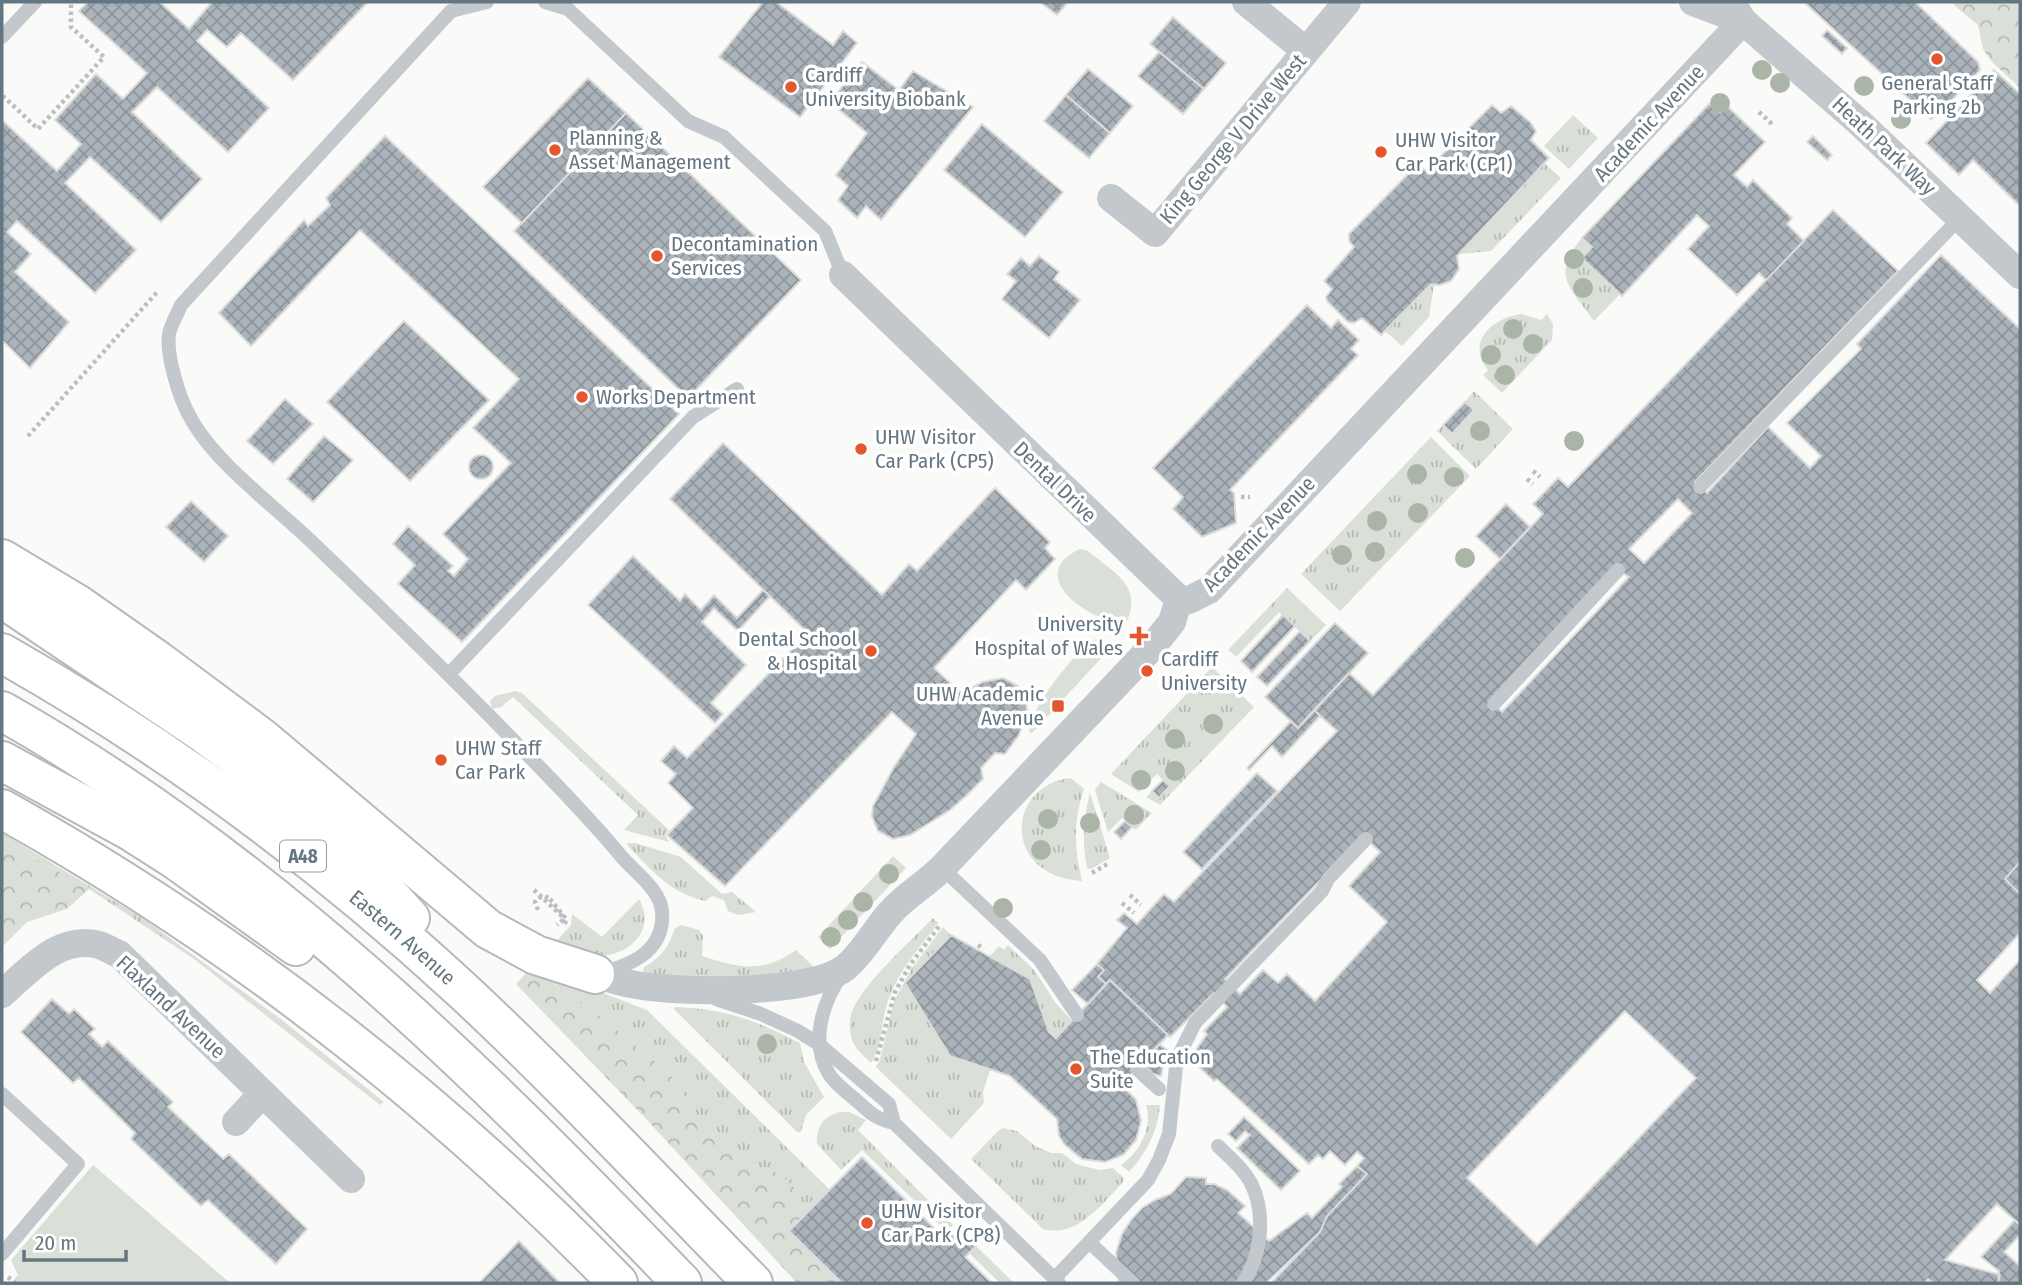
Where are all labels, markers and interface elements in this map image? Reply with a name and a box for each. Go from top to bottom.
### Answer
street label: King George V Drive West [1154,48,1312,229]
marker: General Staff Parking 2b [1929,51,1945,67]
street label: Academic Avenue [1588,59,1710,187]
place label: Cardiff University Biobank [805,62,966,112]
place label: General Staff Parking 2b [1881,70,1994,120]
marker: Cardiff University Biobank [783,79,799,95]
street label: Heath Park Way [1827,91,1942,201]
place label: Planning & Asset Management [569,125,731,175]
place label: UHW Visitor Car Park (CP1) [1395,127,1512,177]
marker: Planning & Asset Management [547,142,563,158]
marker: UHW Visitor Car Park (CP1) [1373,144,1389,160]
place label: Decontamination Services [671,231,818,281]
marker: Decontamination Services [649,248,665,264]
place label: Works Department [596,384,756,410]
marker: Works Department [574,389,590,405]
place label: UHW Visitor Car Park (CP5) [875,424,994,474]
street label: Dental Drive [1008,436,1102,528]
marker: UHW Visitor Car Park (CP5) [853,441,869,457]
street label: Academic Avenue [1197,471,1321,597]
place label: University Hospital of Wales [974,611,1124,661]
place label: Dental School & Hospital [738,626,857,676]
marker: University Hospital of Wales [1129,626,1149,646]
marker: Dental School & Hospital [863,643,879,659]
place label: Cardiff University [1161,646,1247,696]
marker: Cardiff University [1139,663,1155,679]
place label: UHW Academic Avenue [916,681,1044,731]
marker: UHW Academic Avenue [1050,698,1066,714]
place label: UHW Staff Car Park [455,735,543,785]
marker: UHW Staff Car Park [433,752,449,768]
road number: A48 [280,841,326,872]
street label: Eastern Avenue [344,884,461,991]
street label: Flaxland Avenue [111,950,231,1064]
place label: The Education Suite [1090,1044,1211,1094]
marker: The Education Suite [1068,1061,1084,1077]
place label: UHW Visitor Car Park (CP8) [881,1198,1000,1248]
marker: UHW Visitor Car Park (CP8) [859,1215,875,1231]
scale bar [24,1218,126,1262]
text: 20 m [35,1230,76,1256]

